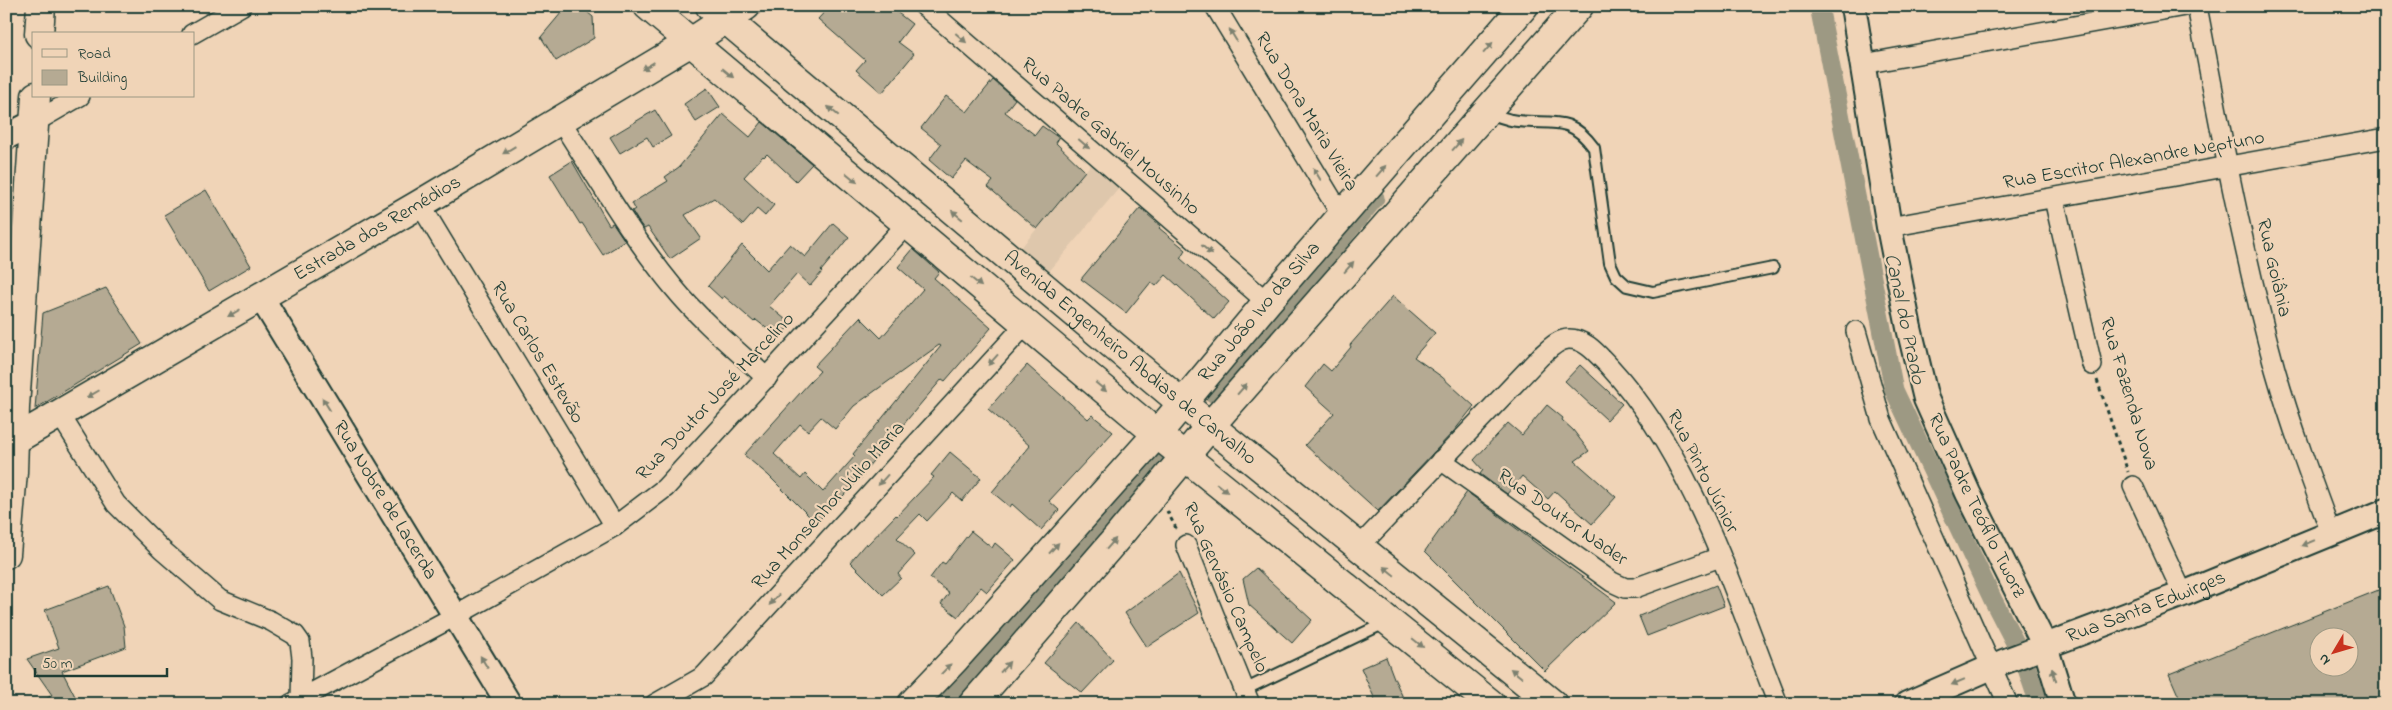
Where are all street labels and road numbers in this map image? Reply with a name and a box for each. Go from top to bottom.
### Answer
street label: Rua Dona Maria Vieira [1247,27,1365,197]
street label: Rua Padre Gabriel Mousinho [1014,51,1206,223]
street label: Rua Escritor Alexandre Neptuno [2001,124,2267,198]
street label: Estrada dos Remédios [288,168,467,289]
street label: Rua Goiânia [2248,216,2298,320]
street label: Rua João Ivo da Silva [1191,235,1328,389]
street label: Avenida Engenheiro Abdias de Carvalho [997,244,1263,473]
street label: Rua Carlos Estevão [483,276,591,430]
street label: Rua Doutor José Marcelino [630,306,802,488]
street label: Rua Fazenda Nova [2091,314,2165,474]
street label: Rua Pinto Júnior [1658,405,1746,540]
street label: Rua Padre Teófilo Tworz [1920,409,2033,604]
street label: Rua Nobre de Lacerda [325,415,445,585]
street label: Rua Monsenhor Júlio Maria [745,415,913,597]
street label: Rua Doutor Nader [1491,462,1634,574]
street label: Rua Gervásio Campelo [1174,498,1276,678]
street label: Rua Santa Edwirges [2062,563,2230,651]

